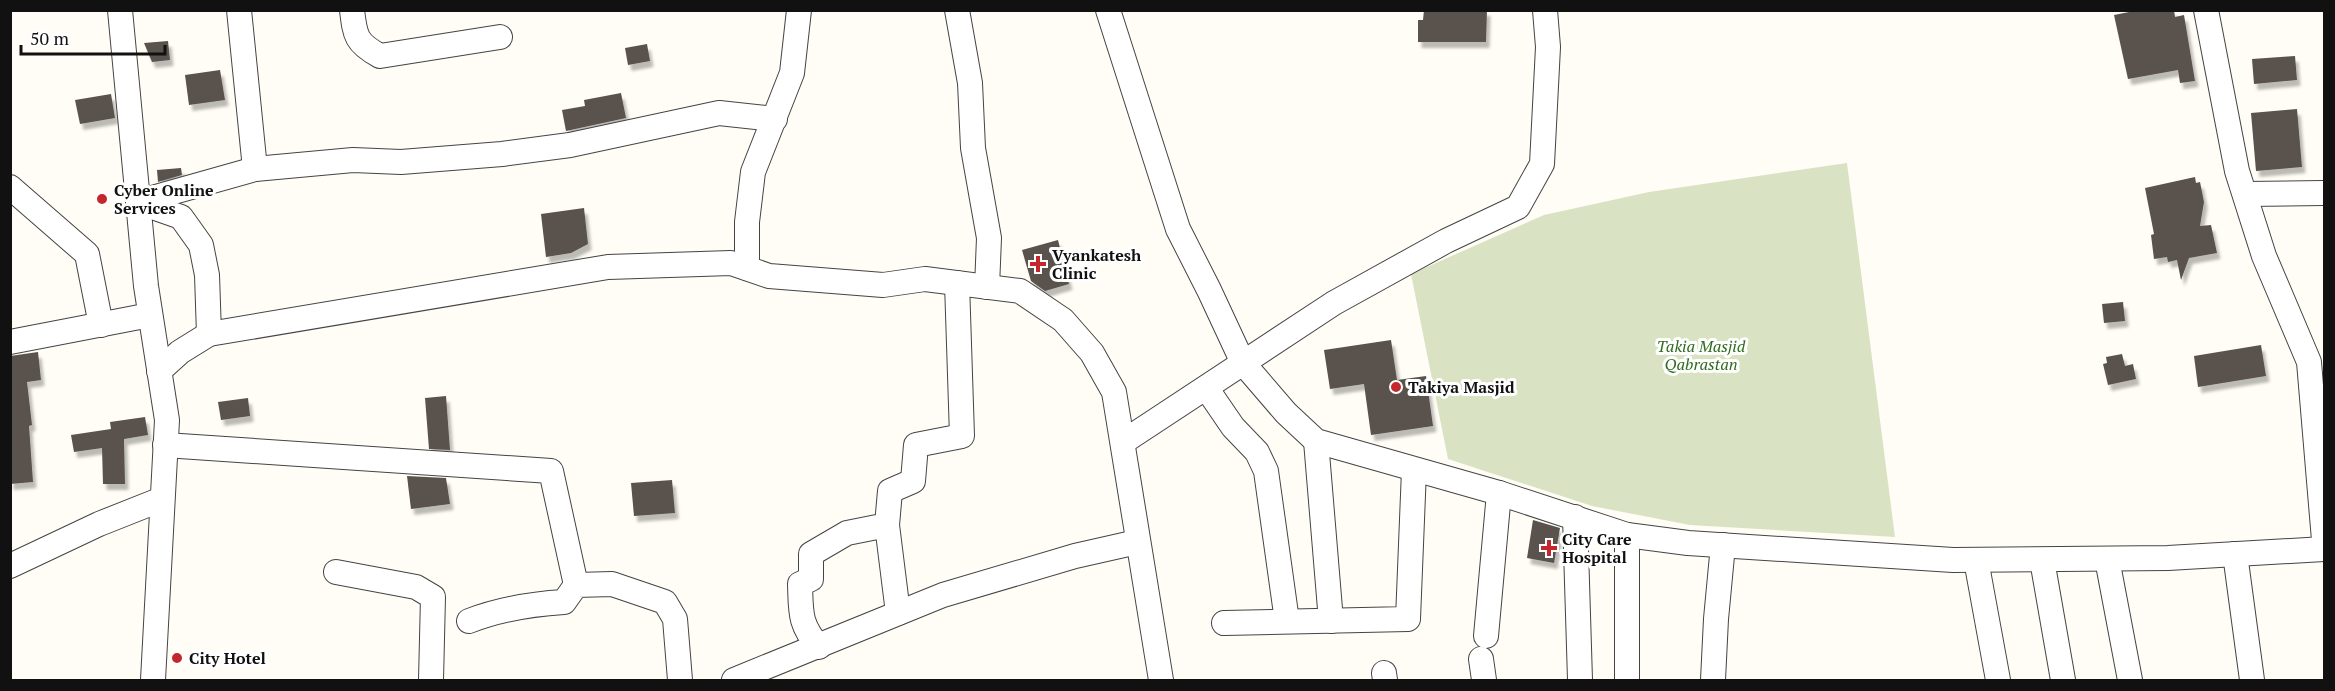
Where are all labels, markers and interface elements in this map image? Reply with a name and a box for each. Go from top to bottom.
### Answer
scale bar [21,18,165,56]
text: 50 m [30,26,70,50]
place label: Cyber Online Services [114,179,214,219]
marker: Cyber Online Services [95,192,109,206]
place label: Vyankatesh Clinic [1052,244,1142,284]
marker: Vyankatesh Clinic [1029,255,1047,273]
park label: Takia Masjid Qabrastan [1657,335,1746,375]
place label: Takiya Masjid [1408,376,1515,398]
marker: Takiya Masjid [1389,380,1403,394]
place label: City Care Hospital [1562,528,1632,568]
marker: City Care Hospital [1540,539,1558,557]
place label: City Hotel [189,647,266,669]
marker: City Hotel [170,651,184,665]

